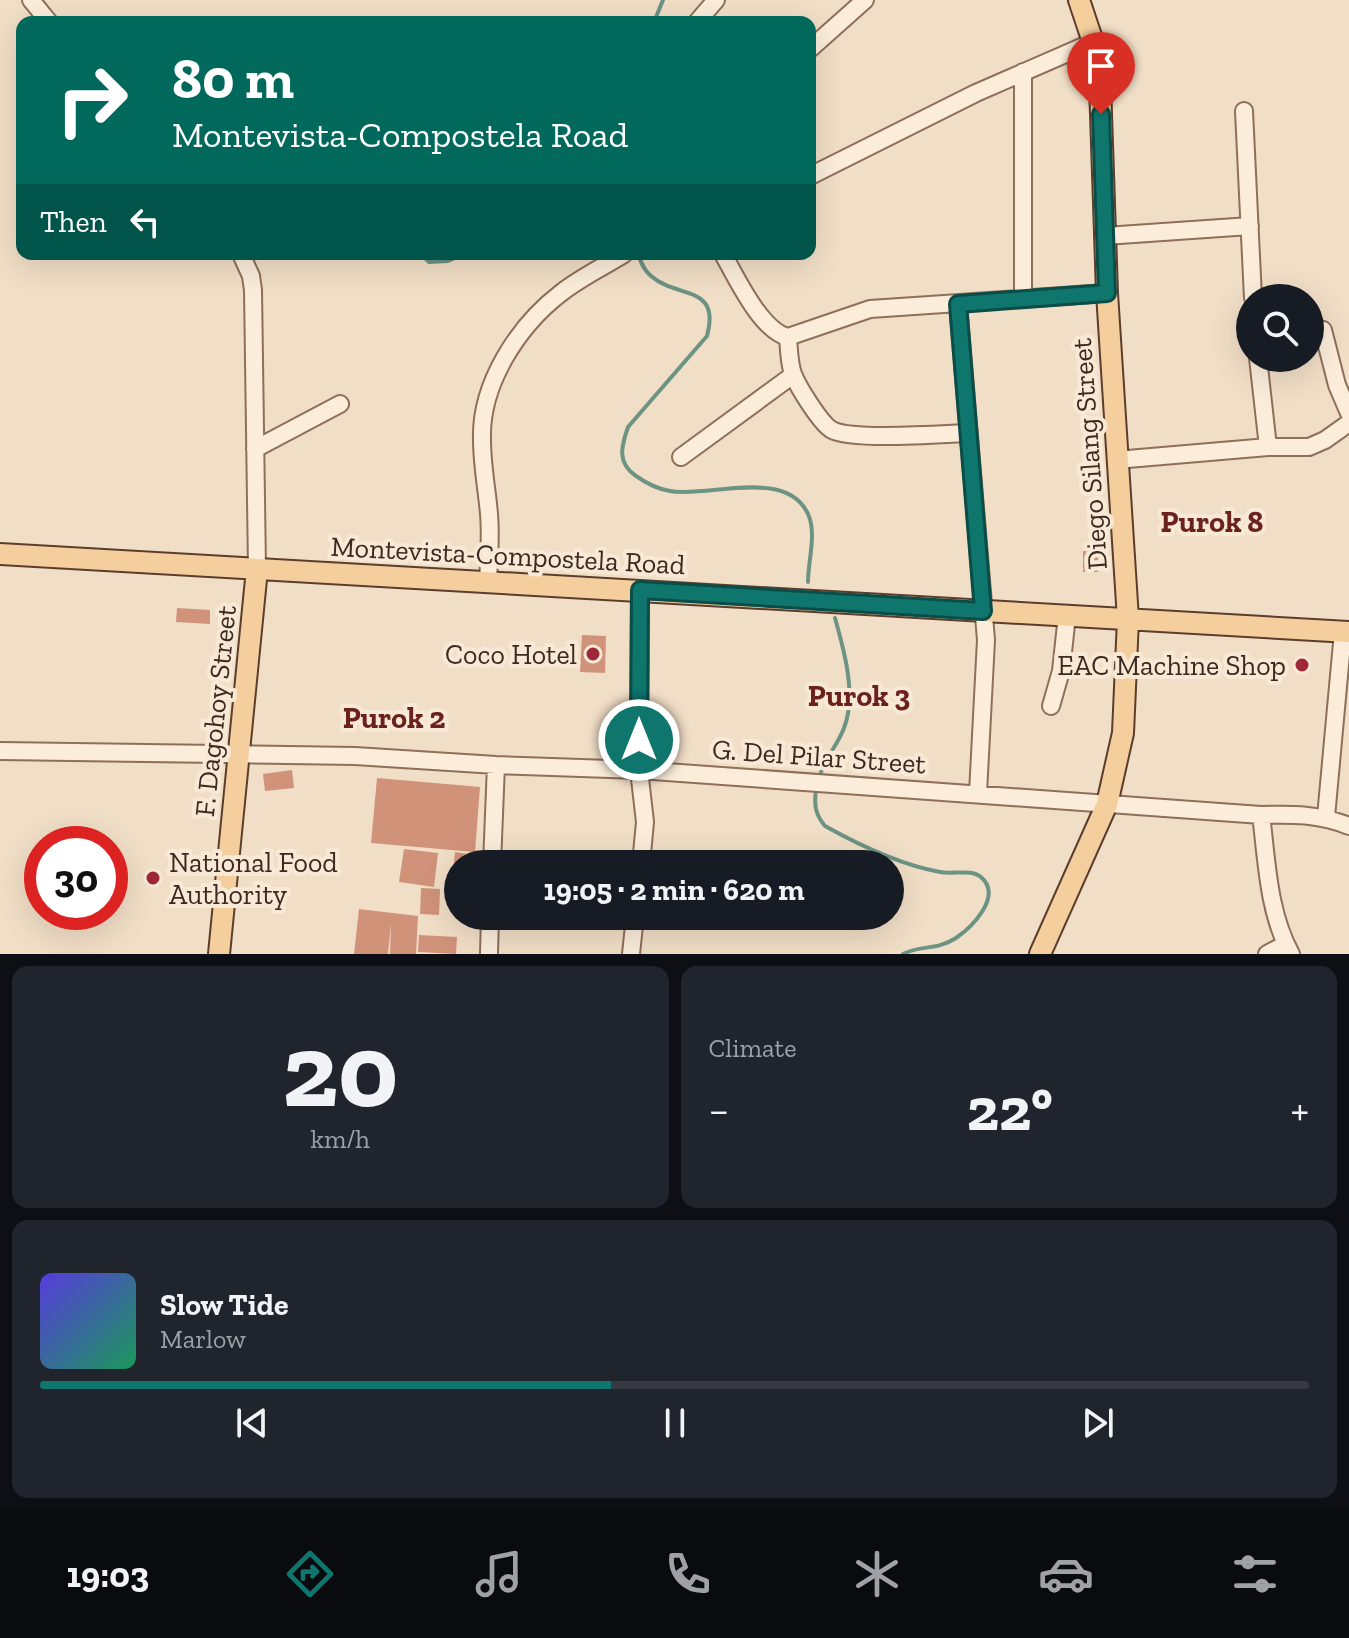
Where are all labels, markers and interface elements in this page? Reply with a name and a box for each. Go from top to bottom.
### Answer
pin [1067,32,1135,114]
icon: arrive [1079,44,1123,88]
text: 80 m [172,45,294,112]
icon: right [40,48,144,152]
text: Montevista-Compostela Road [172,113,628,156]
icon: left [123,200,167,244]
text: Then [40,204,107,240]
map controls [1236,284,1324,372]
button: search [1236,284,1324,372]
street label: Diego Silang Street [1065,336,1114,571]
district label: Purok 8 [1161,504,1263,540]
street label: Montevista-Compostela Road [330,530,686,581]
street label: F. Dagohoy Street [188,603,243,818]
place label: Coco Hotel [445,638,577,671]
marker: Coco Hotel [584,645,602,663]
place label: EAC Machine Shop [1057,649,1286,682]
marker: EAC Machine Shop [1293,656,1311,674]
district label: Purok 3 [808,678,910,714]
position arrow [597,698,681,782]
district label: Purok 2 [343,700,445,736]
street label: G. Del Pilar Street [711,733,928,780]
speed limit sign: 30 [24,826,128,930]
place label: National Food Authority [169,846,338,911]
marker: National Food Authority [144,869,162,887]
text: 19:05 · 2 min · 620 m [544,872,804,908]
text: 20 [282,1008,398,1133]
text: Climate [709,1032,796,1064]
text: 22° [967,1073,1053,1145]
text: − [709,1083,729,1136]
text: + [1290,1083,1309,1136]
text: km/h [311,1123,370,1155]
text: Slow Tide [160,1287,288,1323]
text: Marlow [160,1323,246,1355]
icon: previous [230,1401,274,1445]
icon: pause [653,1401,697,1445]
icon: next [1076,1401,1120,1445]
icon: directions [282,1546,338,1602]
icon: music [471,1546,527,1602]
icon: phone [660,1546,716,1602]
icon: climate [849,1546,905,1602]
icon: car [1038,1546,1094,1602]
icon: filters [1227,1546,1283,1602]
text: 19:03 [66,1553,149,1596]

